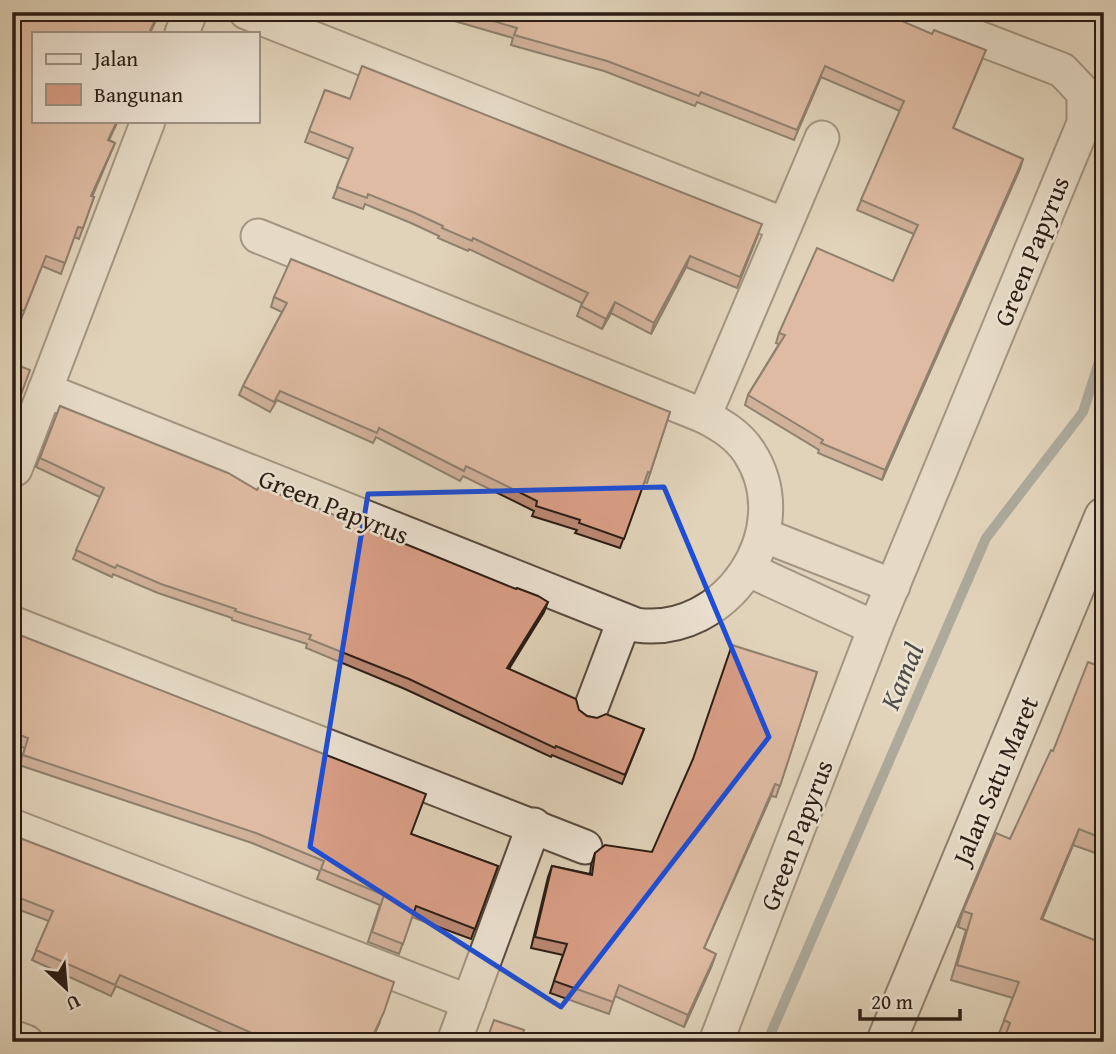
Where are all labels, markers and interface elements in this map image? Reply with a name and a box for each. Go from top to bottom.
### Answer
legend [32,32,259,122]
text: Jalan [91,43,138,74]
text: Bangunan [94,79,183,110]
street label: Green Papyrus [983,170,1079,332]
street label: Green Papyrus [253,458,415,554]
water label: Kamal [868,636,933,717]
street label: Jalan Satu Maret [941,690,1048,873]
street label: Green Papyrus [749,754,843,916]
north arrow [32,953,102,1023]
scale bar [860,977,960,1021]
text: 20 m [871,986,913,1017]
text: U [61,988,85,1019]

